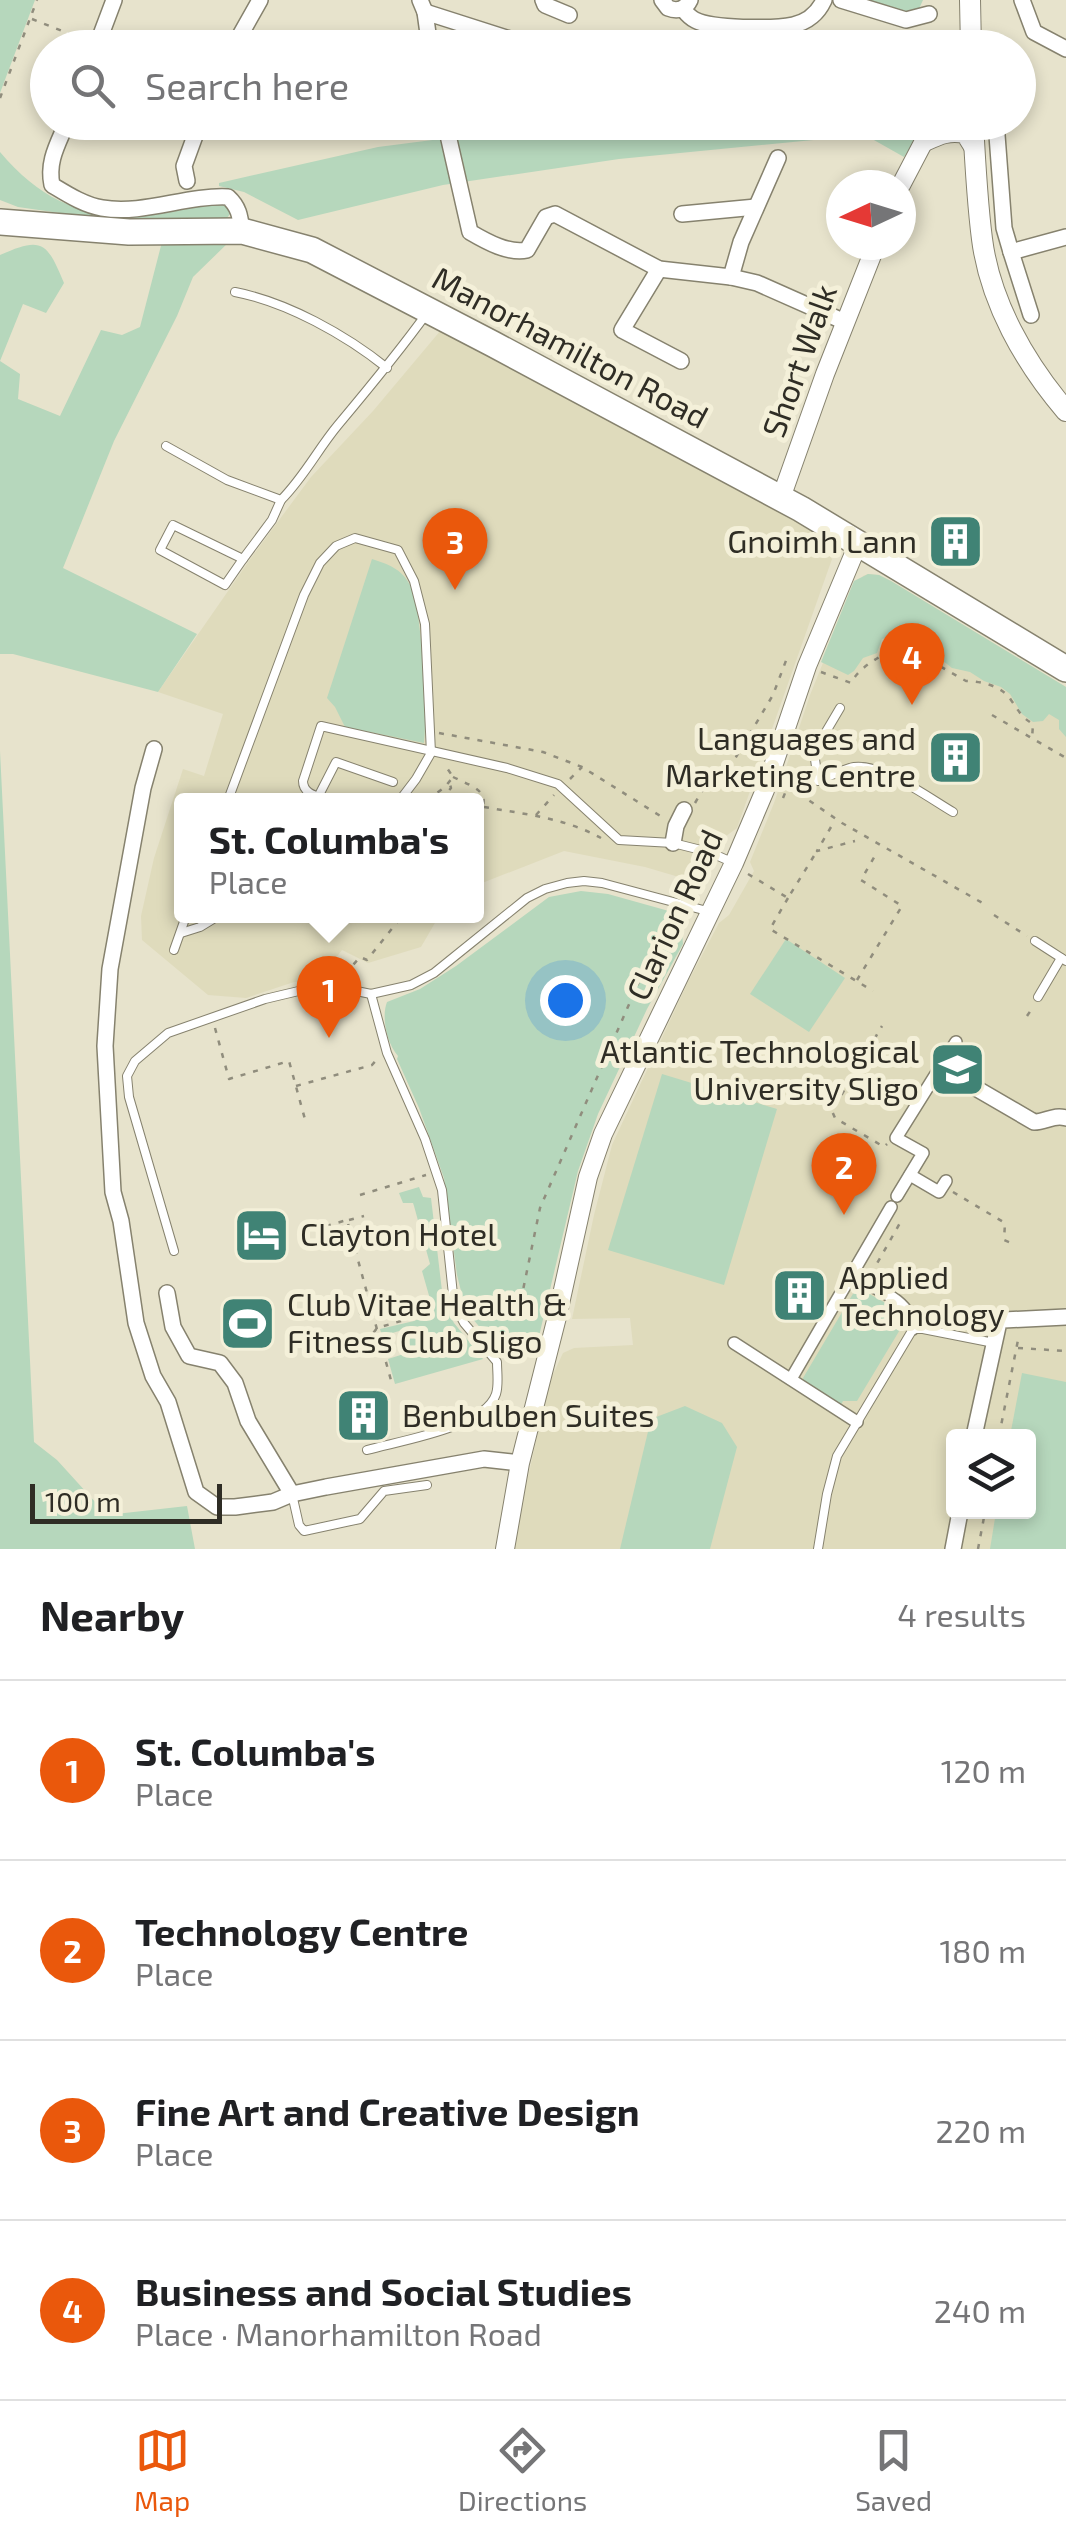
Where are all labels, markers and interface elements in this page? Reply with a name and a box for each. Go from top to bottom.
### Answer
search box [30,30,1036,140]
icon: search [65,58,120,113]
text: Search here [145,62,349,108]
north arrow [826,170,916,260]
street label: Manorhamilton Road [427,258,715,435]
street label: Short Walk [753,279,843,442]
pin: 3 [422,508,488,590]
building icon: Gnoimh Lann [926,512,986,572]
place label: Gnoimh Lann [727,521,917,559]
pin: 4 [880,622,944,705]
place label: Languages and Marketing Centre [665,718,916,793]
building icon: Languages and Marketing Centre [925,727,985,787]
popup [174,793,484,923]
text: St. Columba's [209,816,449,862]
street label: Clarion Road [617,823,729,1005]
text: Place [209,862,287,900]
pin: 1 [296,956,362,1038]
your location [540,975,591,1026]
place label: Atlantic Technological University Sligo [600,1031,919,1106]
school or university icon: Atlantic Technological University Sligo [928,1040,988,1100]
pin: 2 [812,1132,876,1215]
hotel icon: Clayton Hotel [231,1205,291,1265]
place label: Clayton Hotel [300,1214,497,1252]
place label: Applied Technology [839,1257,1005,1332]
building icon: Applied Technology [770,1266,830,1326]
place label: Club Vitae Health & Fitness Club Sligo [287,1284,567,1359]
sports icon: Club Vitae Health & Fitness Club Sligo [218,1293,278,1353]
building icon: Benbulben Suites [333,1386,393,1446]
place label: Benbulben Suites [402,1395,655,1433]
map controls [946,1429,1036,1519]
button: layers [946,1429,1036,1519]
scale bar [30,1479,222,1524]
text: 100 m [45,1484,121,1518]
text: Nearby [40,1589,184,1639]
text: 4 results [897,1595,1026,1633]
text: St. Columba's [135,1728,375,1774]
text: 1 [66,1751,79,1789]
text: 120 m [941,1751,1026,1789]
text: Place [135,1774,214,1812]
text: Technology Centre [135,1908,468,1954]
text: 2 [63,1931,82,1969]
text: 180 m [939,1931,1026,1969]
text: Place [135,1954,214,1992]
text: Fine Art and Creative Design [135,2088,640,2134]
text: 3 [63,2111,82,2149]
text: 220 m [936,2111,1026,2149]
text: Place [135,2134,214,2172]
text: Business and Social Studies [135,2268,632,2314]
text: 4 [62,2291,83,2329]
text: 240 m [934,2291,1026,2329]
text: Place · Manorhamilton Road [135,2314,542,2352]
tab: Map [134,2423,190,2517]
tab: Directions [458,2423,587,2517]
tab: Saved [855,2423,932,2517]

